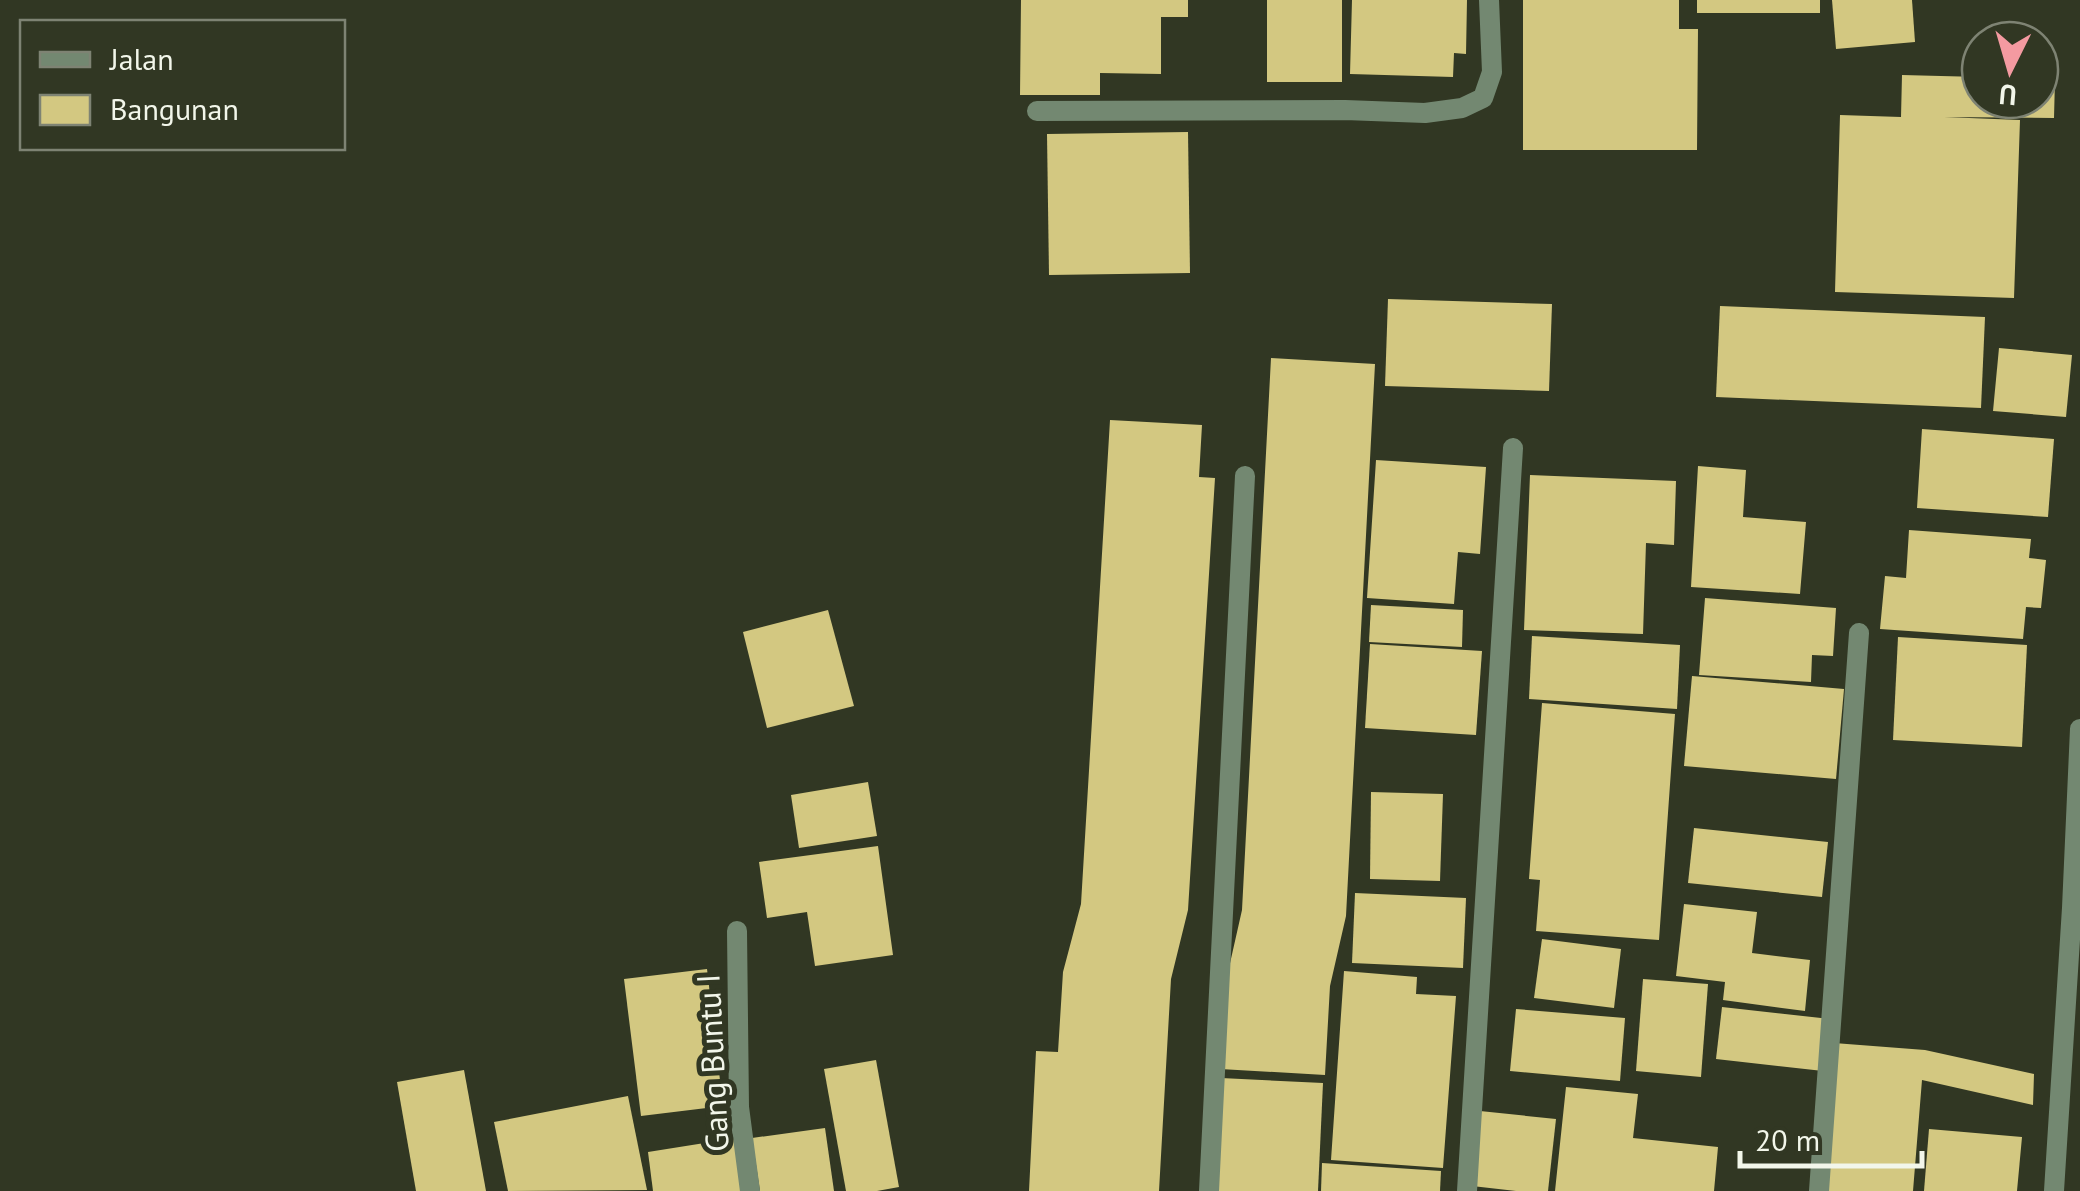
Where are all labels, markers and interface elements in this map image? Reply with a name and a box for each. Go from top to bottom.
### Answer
legend [20,20,345,150]
north arrow [1960,20,2060,120]
text: Jalan [108,39,174,78]
text: U [1997,76,2018,115]
text: Bangunan [110,89,239,128]
street label: Gang Buntu I [686,973,738,1153]
scale bar [1740,1106,1922,1168]
text: 20 m [1755,1120,1820,1159]

